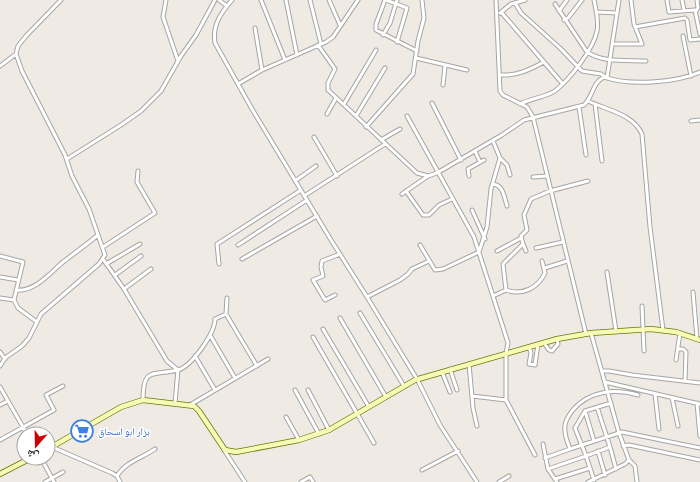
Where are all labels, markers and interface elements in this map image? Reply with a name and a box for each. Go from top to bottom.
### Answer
supermarket icon: بزار ابو اسحاق [69,418,95,444]
place label: بزار ابو اسحاق [98,425,150,438]
north arrow [16,426,56,466]
text: ش [24,446,41,464]

